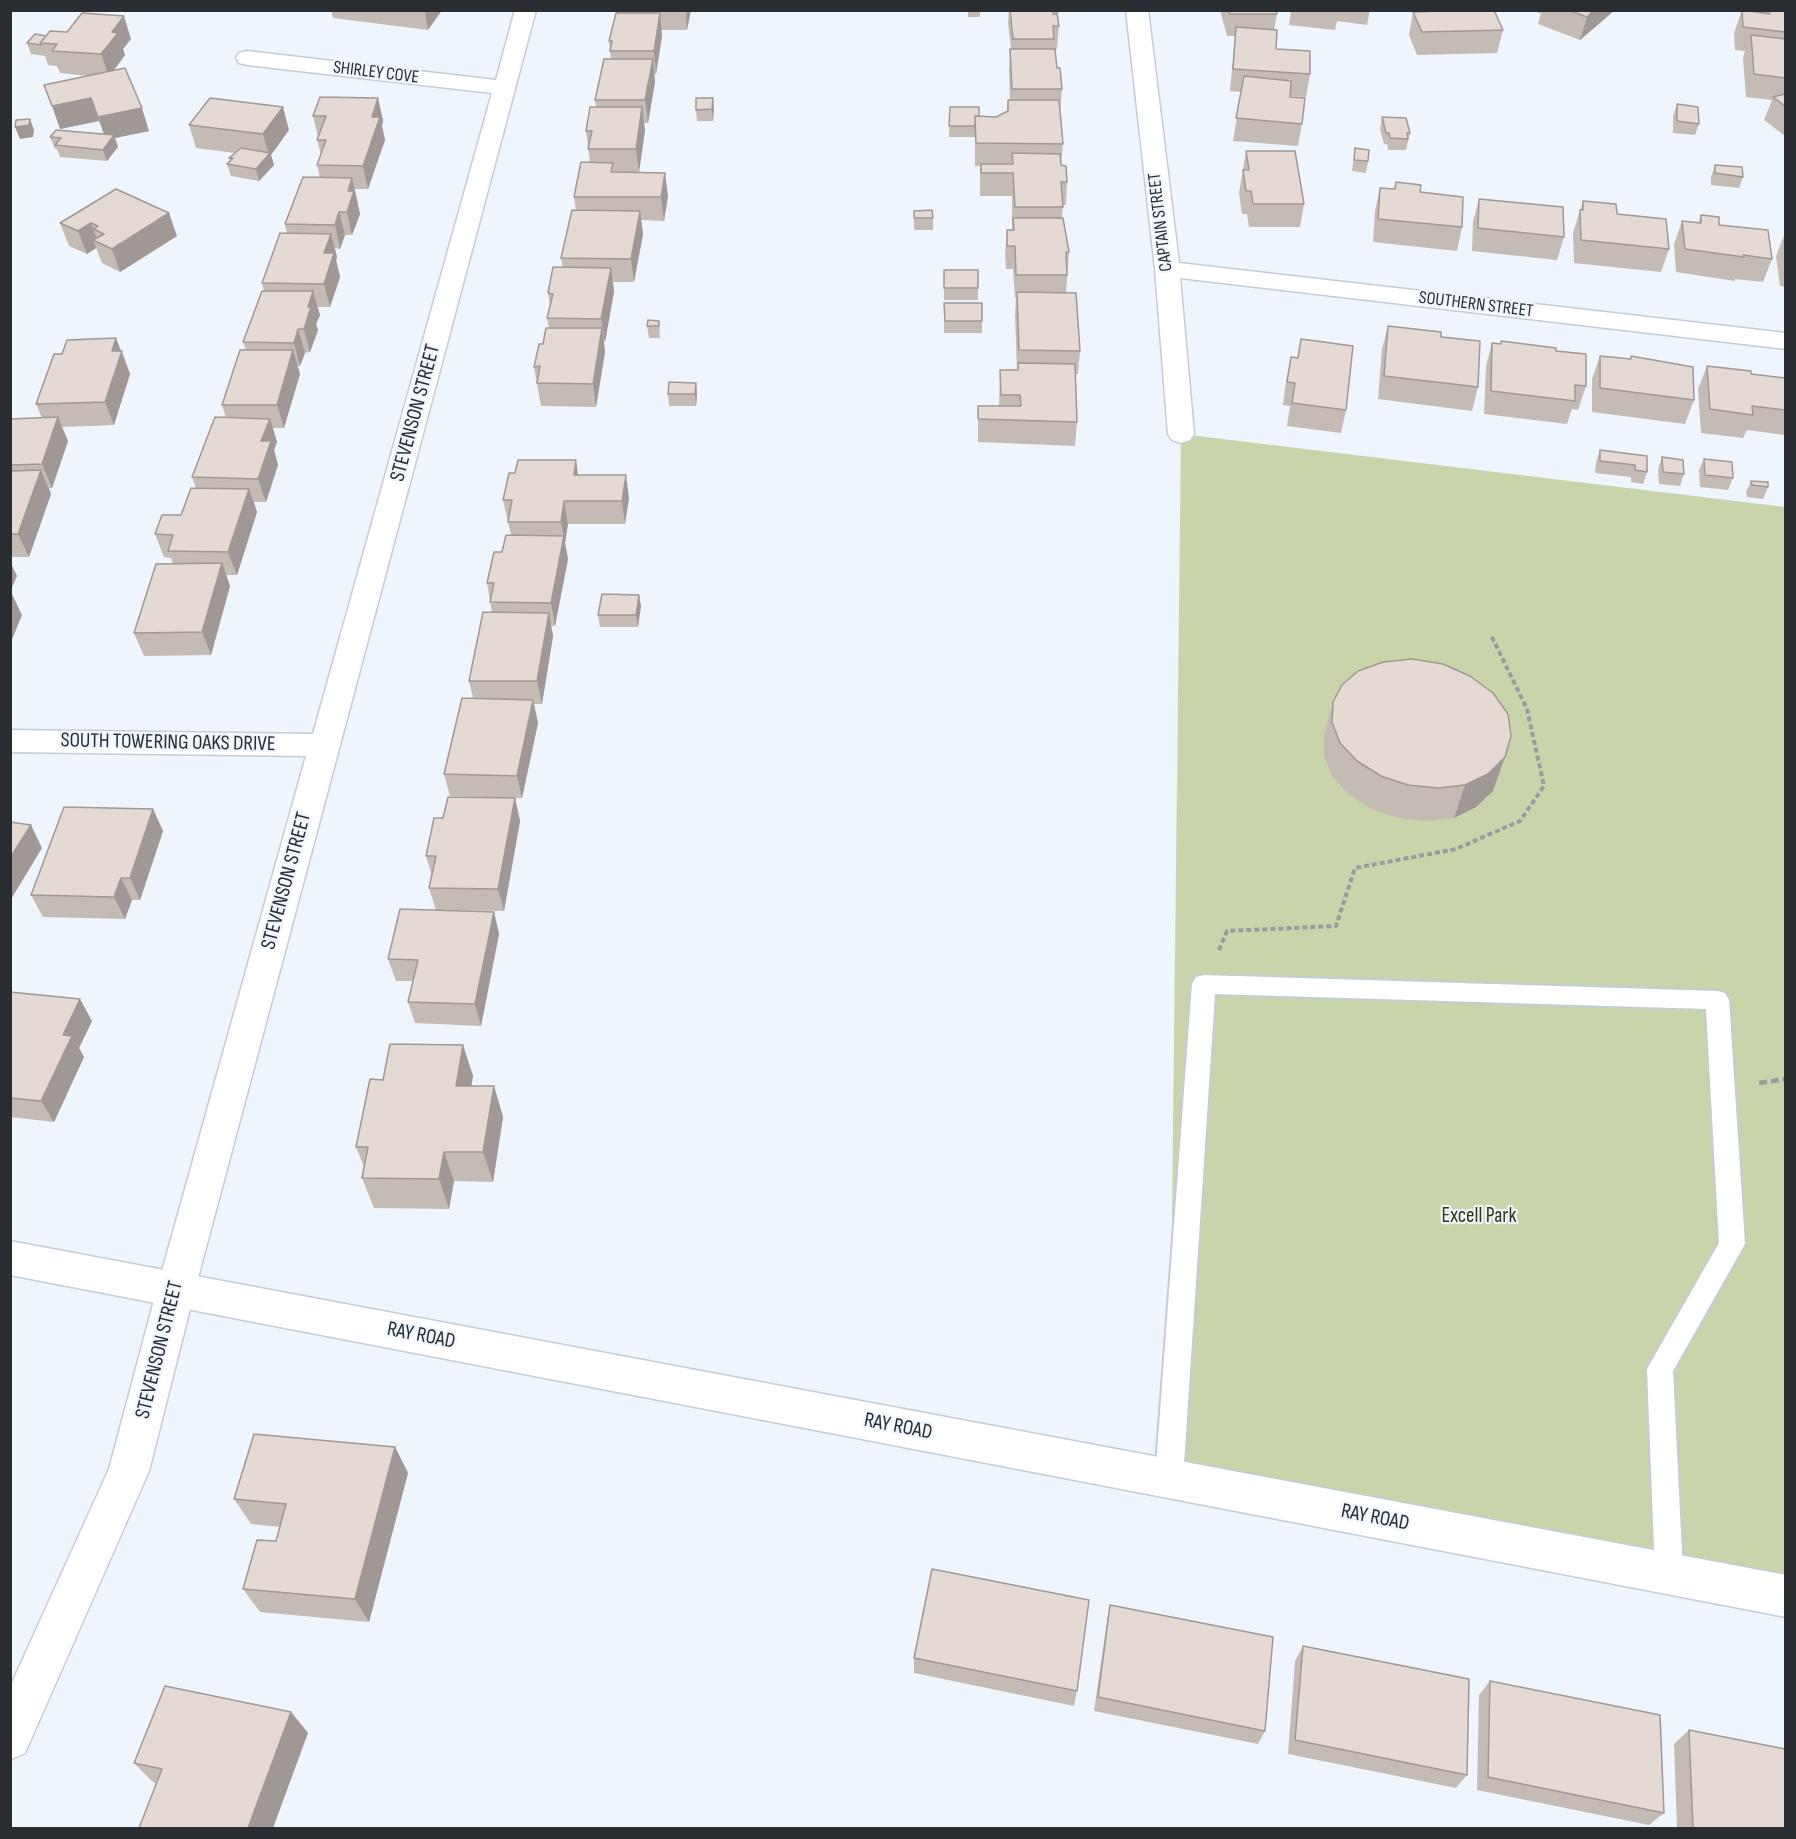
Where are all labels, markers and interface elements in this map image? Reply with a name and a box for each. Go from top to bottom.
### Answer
street label: SHIRLEY COVE [332,57,420,89]
street label: CAPTAIN STREET [1144,171,1178,273]
street label: SOUTHERN STREET [1418,287,1534,323]
street label: STEVENSON STREET [386,342,446,484]
street label: SOUTH TOWERING OAKS DRIVE [60,729,276,757]
street label: STEVENSON STREET [257,810,317,952]
park label: Excell Park [1442,1204,1516,1230]
street label: STEVENSON STREET [131,1279,189,1421]
street label: RAY ROAD [385,1317,457,1355]
street label: RAY ROAD [862,1408,934,1446]
street label: RAY ROAD [1339,1499,1411,1537]

